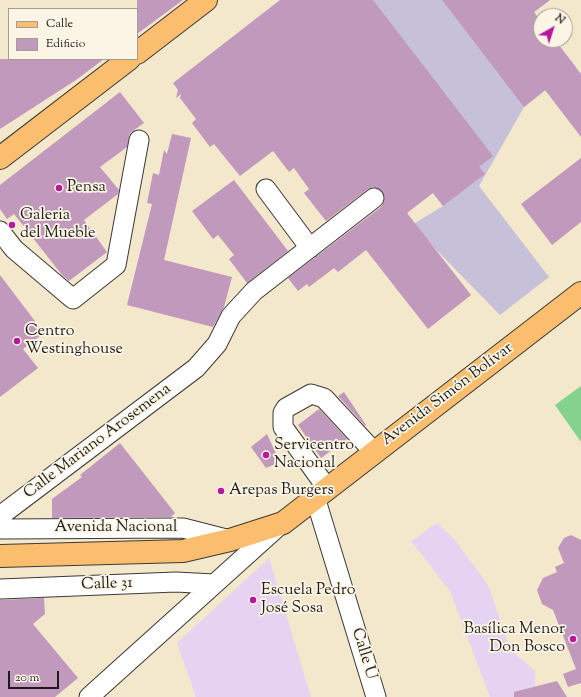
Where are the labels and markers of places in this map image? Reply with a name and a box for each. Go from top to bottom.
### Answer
place label: Pensa [67,178,106,198]
marker: Pensa [54,183,64,193]
place label: Galeria del Mueble [20,206,96,244]
marker: Galeria del Mueble [7,220,17,230]
place label: Centro Westinghouse [25,322,123,360]
marker: Centro Westinghouse [12,336,22,346]
place label: Servicentro Nacional [274,436,354,474]
marker: Servicentro Nacional [261,450,271,460]
place label: Arepas Burgers [229,481,334,501]
marker: Arepas Burgers [216,486,226,496]
place label: Escuela Pedro José Sosa [261,581,355,619]
marker: Escuela Pedro José Sosa [248,595,258,605]
place label: Basílica Menor Don Bosco [464,620,565,658]
marker: Basílica Menor Don Bosco [568,634,578,644]

